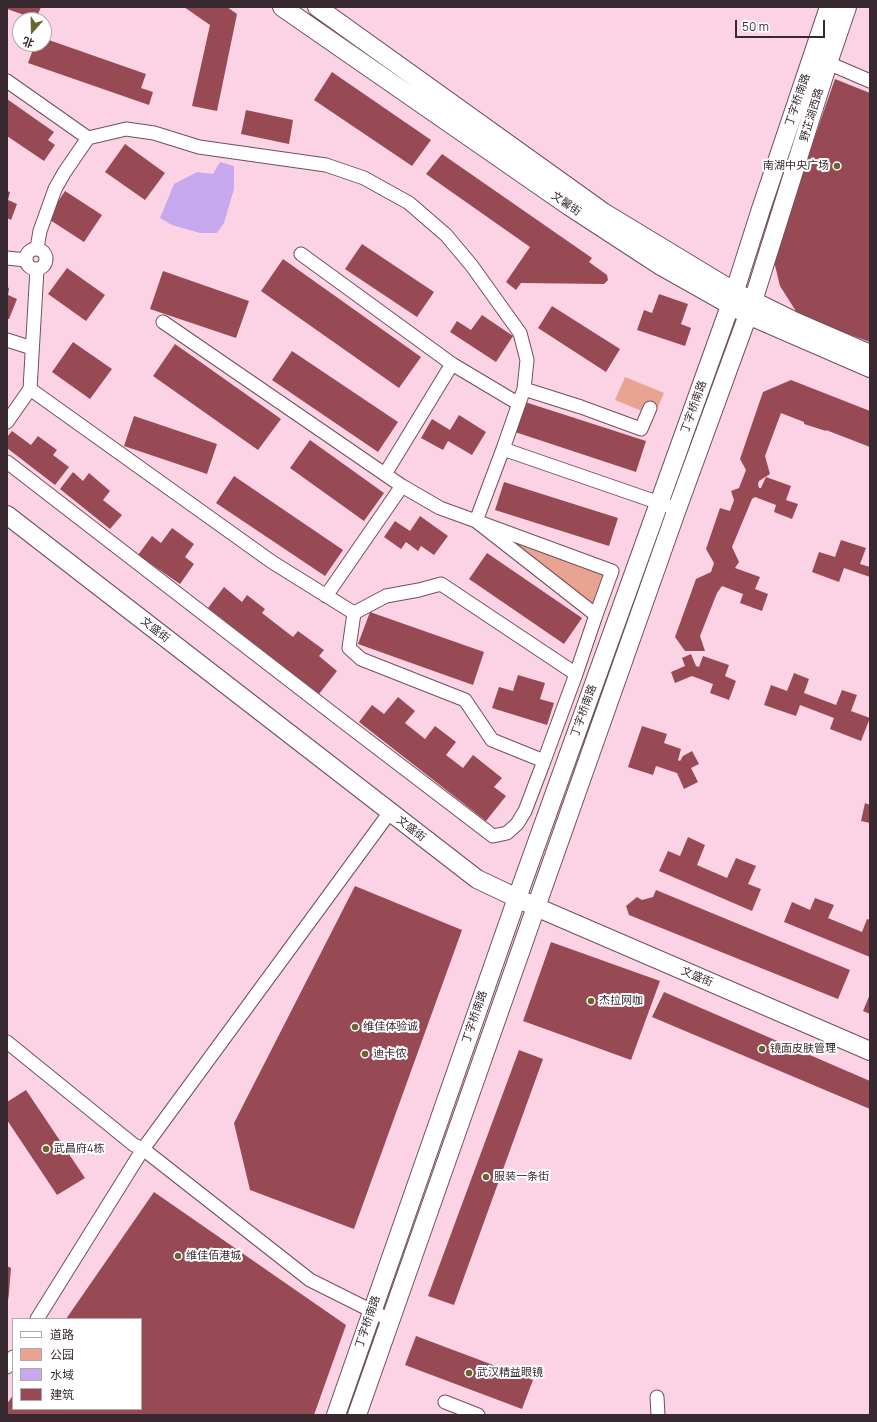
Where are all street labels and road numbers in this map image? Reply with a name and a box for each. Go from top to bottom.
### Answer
street label: 丁字桥南路 [783,72,813,128]
street label: 野芷湖西路 [798,87,826,143]
street label: 文馨街 [549,189,583,219]
street label: 丁字桥南路 [678,379,710,435]
street label: 文盛街 [138,615,172,645]
street label: 丁字桥南路 [568,683,600,739]
street label: 文盛街 [394,814,428,844]
street label: 文盛街 [679,964,715,990]
street label: 丁字桥南路 [460,989,490,1045]
street label: 丁字桥南路 [353,1294,383,1350]

